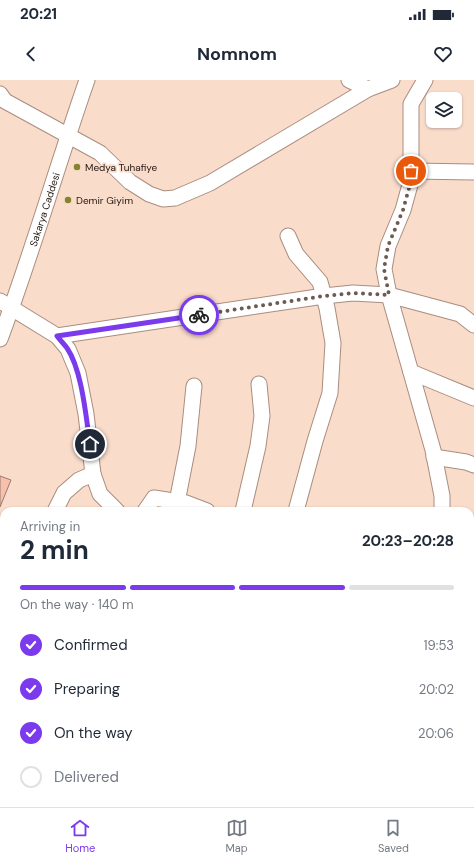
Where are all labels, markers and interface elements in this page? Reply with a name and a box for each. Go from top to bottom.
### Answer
text: 20:21 [20,4,57,24]
text: Nomnom [197,42,277,66]
icon: back [20,43,42,65]
icon: heart [432,43,454,65]
map controls [426,92,462,128]
button: layers [426,92,462,128]
pin [394,154,428,188]
icon: bag [400,160,422,182]
place label: Medya Tuhafiye [85,161,157,174]
marker: Medya Tuhafiye [72,162,82,172]
street label: Sakarya Caddesi [26,171,62,248]
place label: Demir Giyim [76,194,133,207]
marker: Demir Giyim [63,195,73,205]
courier [179,295,219,335]
icon: bike [188,304,210,326]
pin [73,427,107,461]
icon: home [79,433,101,455]
text: Arriving in [20,518,80,535]
text: 20:23–20:28 [362,531,454,551]
text: 2 min [20,533,89,567]
text: On the way · 140 m [20,596,134,613]
icon: check [20,634,42,656]
text: Confirmed [54,635,128,655]
text: 19:53 [424,637,454,654]
icon: check [20,678,42,700]
text: Preparing [54,679,120,699]
text: 20:02 [419,681,454,698]
icon: check [20,722,42,744]
text: On the way [54,723,133,743]
text: 20:06 [418,725,454,742]
text: Delivered [54,767,119,787]
tab: Home [65,817,95,855]
tab: Map [226,817,248,855]
tab: Saved [378,817,409,855]

